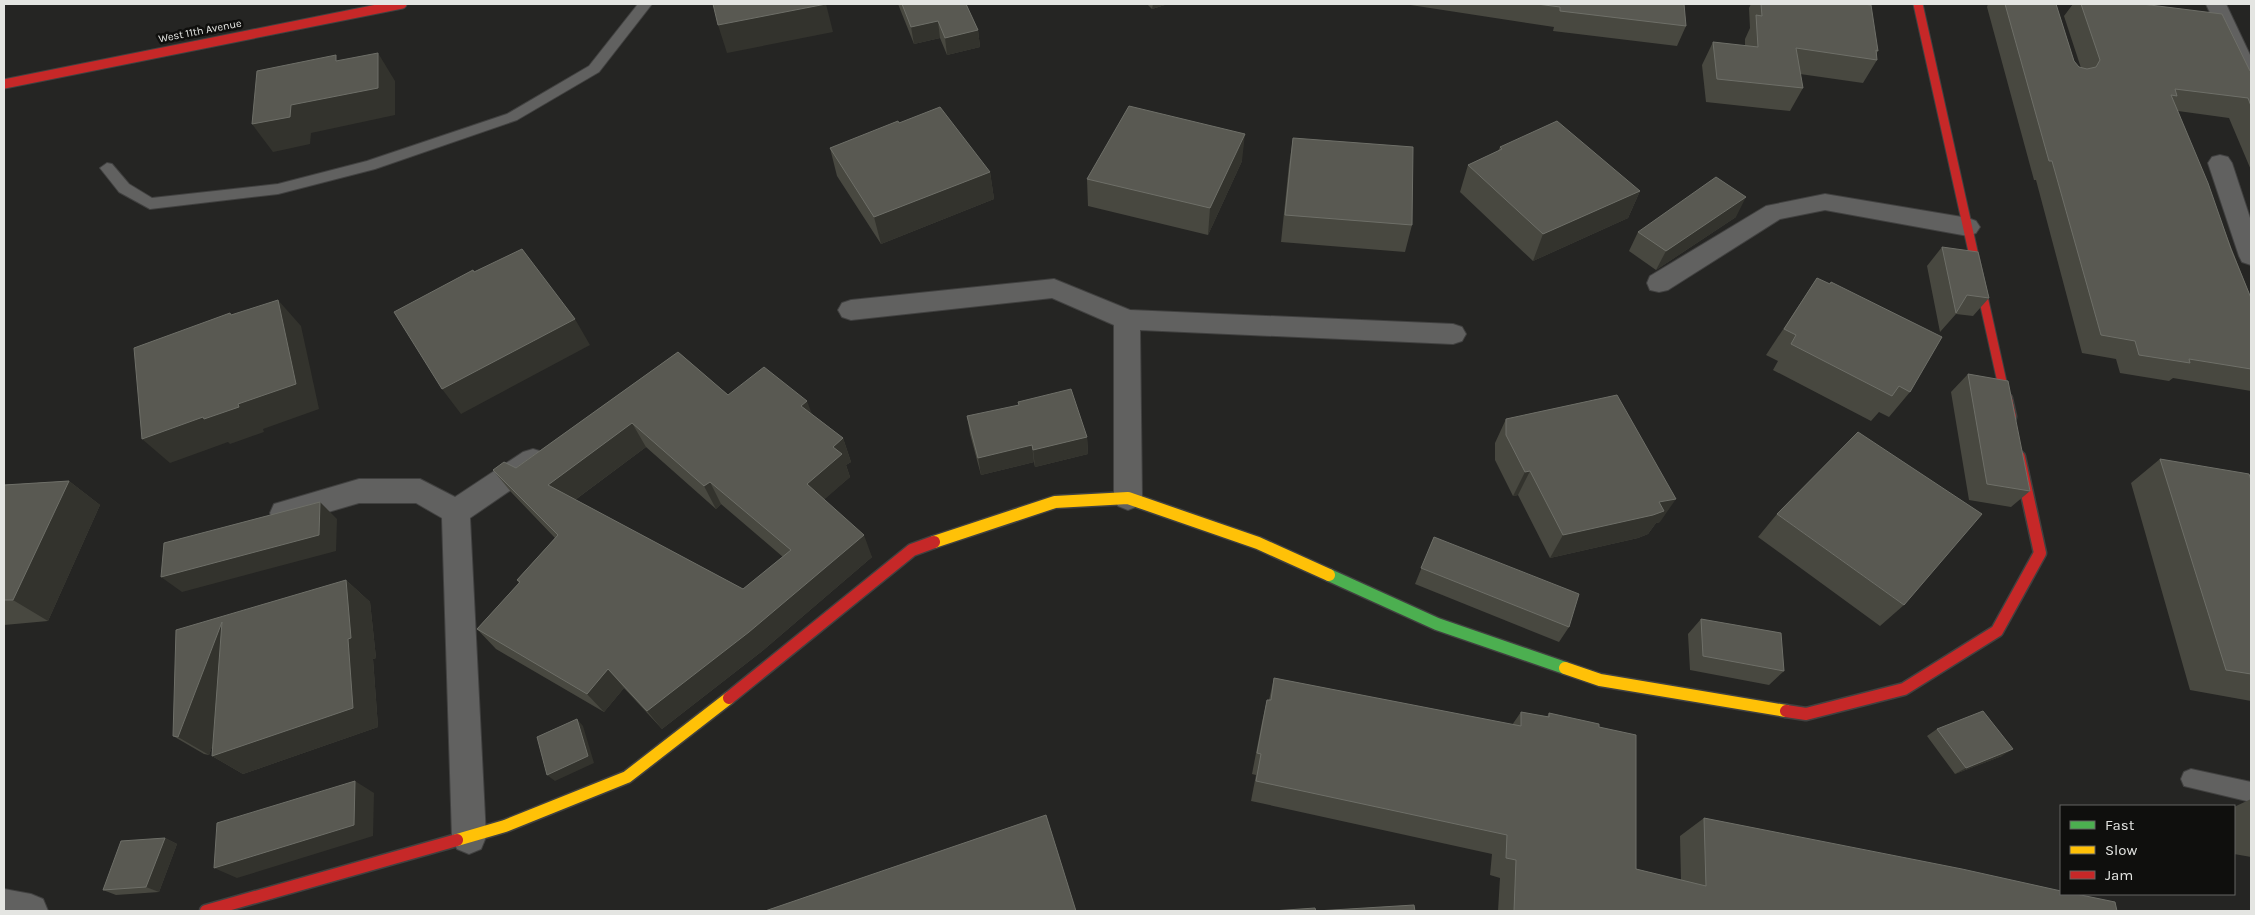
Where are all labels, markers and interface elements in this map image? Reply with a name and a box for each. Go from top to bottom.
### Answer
street label: West 11th Avenue [157,16,243,45]
legend [2060,805,2235,895]
text: Fast [2105,816,2135,834]
text: Slow [2105,841,2137,859]
text: Jam [2105,866,2133,884]

